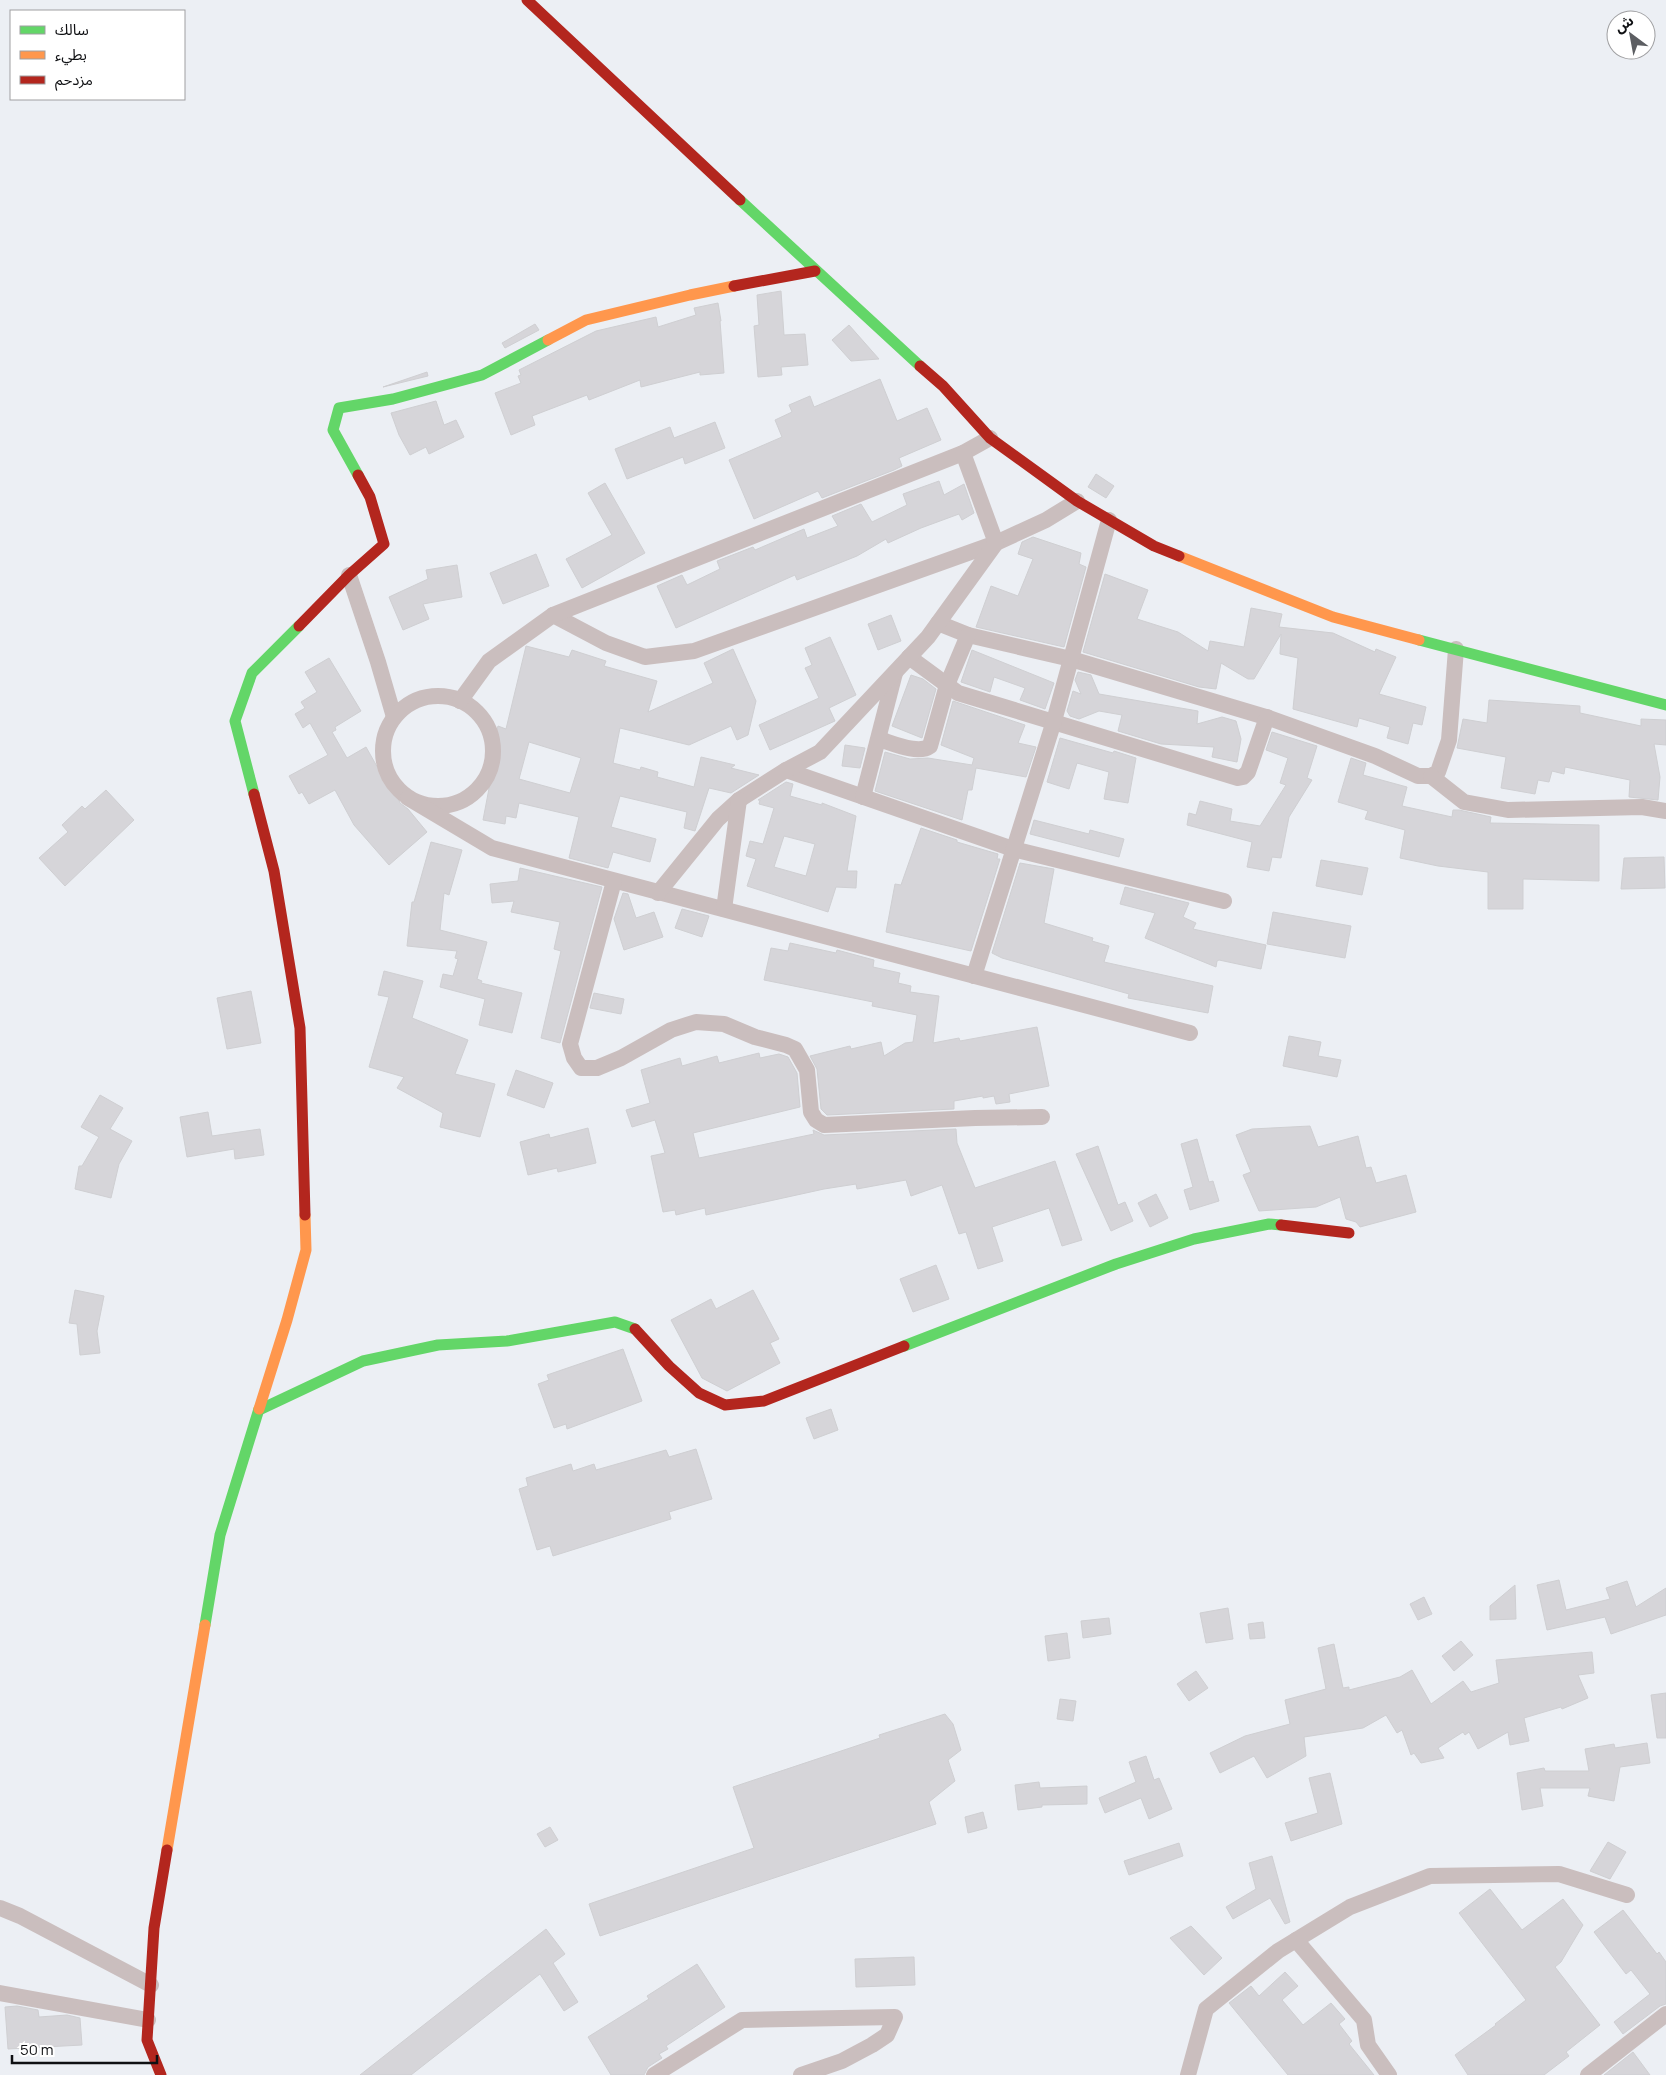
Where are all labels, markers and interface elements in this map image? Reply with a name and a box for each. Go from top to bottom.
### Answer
legend [10,10,185,100]
north arrow [1606,10,1656,60]
text: ش [1611,10,1637,37]
text: سالك [55,19,89,40]
text: بطيء [55,44,87,66]
text: مزدحم [55,69,93,91]
scale bar [12,2032,158,2064]
text: 50 m [20,2039,54,2060]

